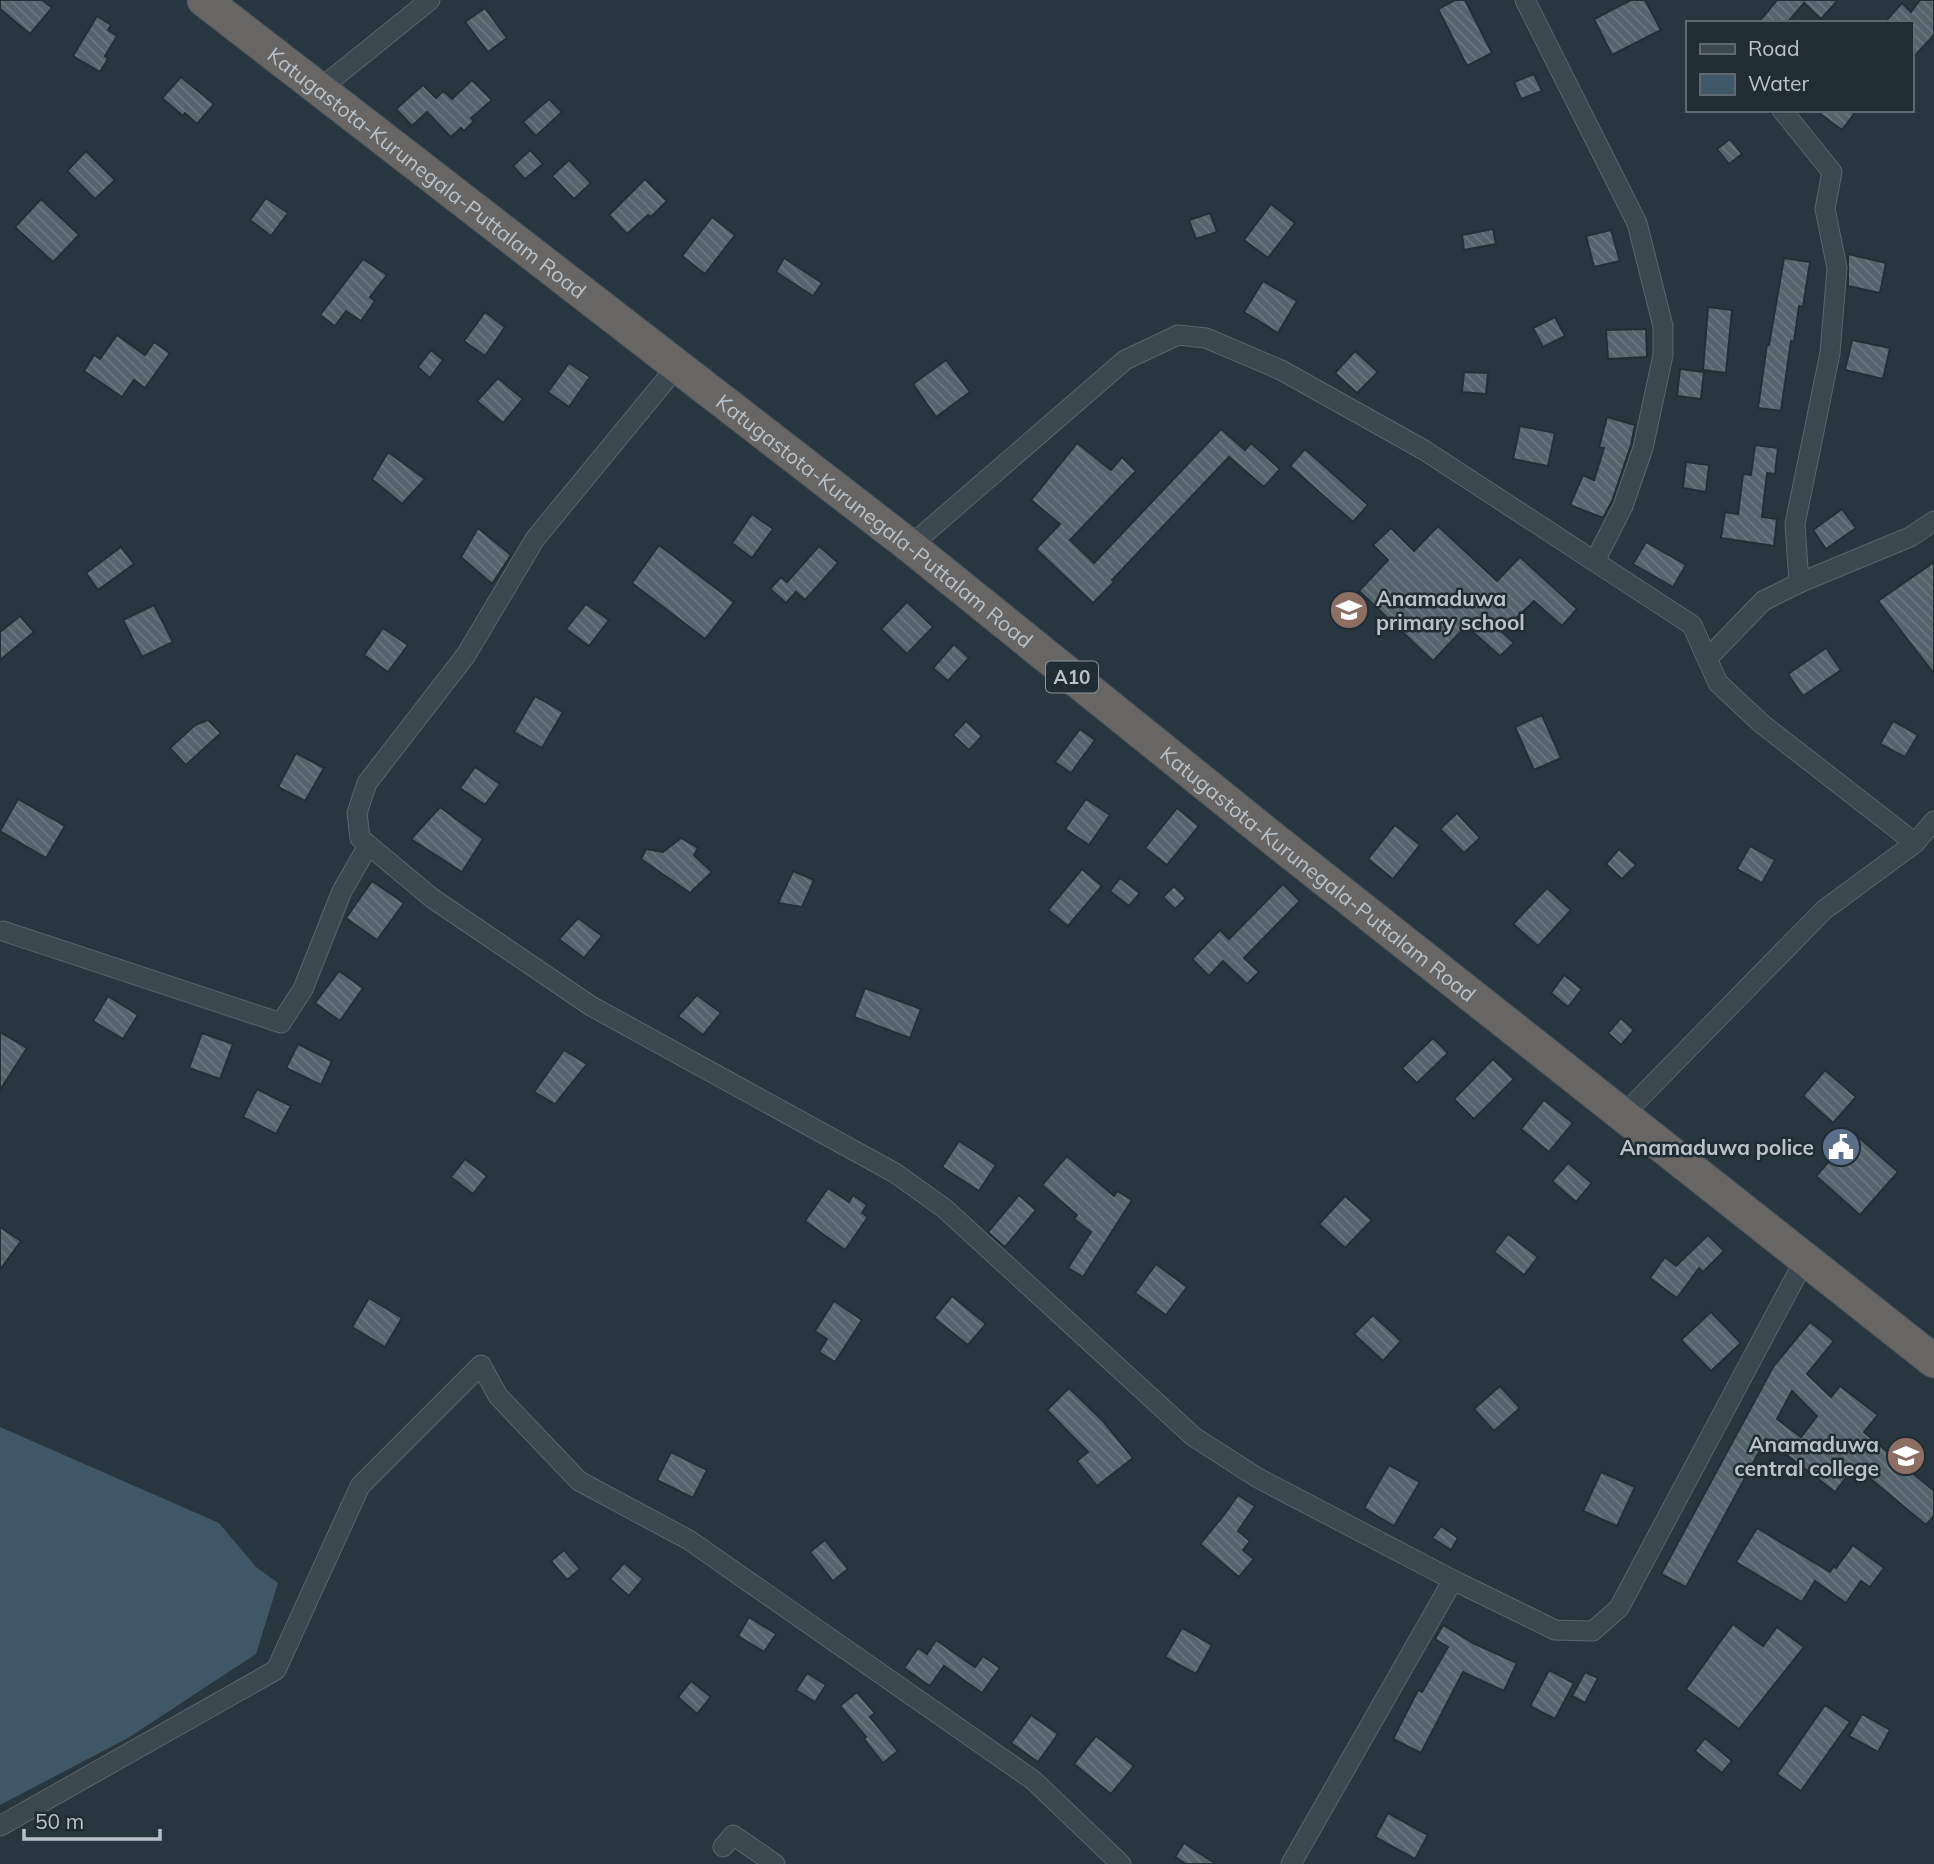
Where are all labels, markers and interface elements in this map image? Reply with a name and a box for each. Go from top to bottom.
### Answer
legend [1686,21,1913,112]
text: Road [1748,35,1799,61]
street label: Katugastota-Kurunegala-Puttalam Road [263,41,591,304]
text: Water [1748,70,1809,96]
street label: Katugastota-Kurunegala-Puttalam Road [711,388,1038,653]
place label: Anamaduwa primary school [1376,585,1525,635]
school or university icon: Anamaduwa primary school [1328,589,1370,631]
road number: A10 [1046,662,1098,692]
street label: Katugastota-Kurunegala-Puttalam Road [1155,740,1481,1007]
public building icon: Anamaduwa police [1820,1126,1862,1168]
place label: Anamaduwa police [1620,1134,1814,1160]
place label: Anamaduwa central college [1734,1431,1879,1481]
school or university icon: Anamaduwa central college [1885,1435,1927,1477]
scale bar [24,1798,161,1842]
text: 50 m [35,1808,84,1834]

